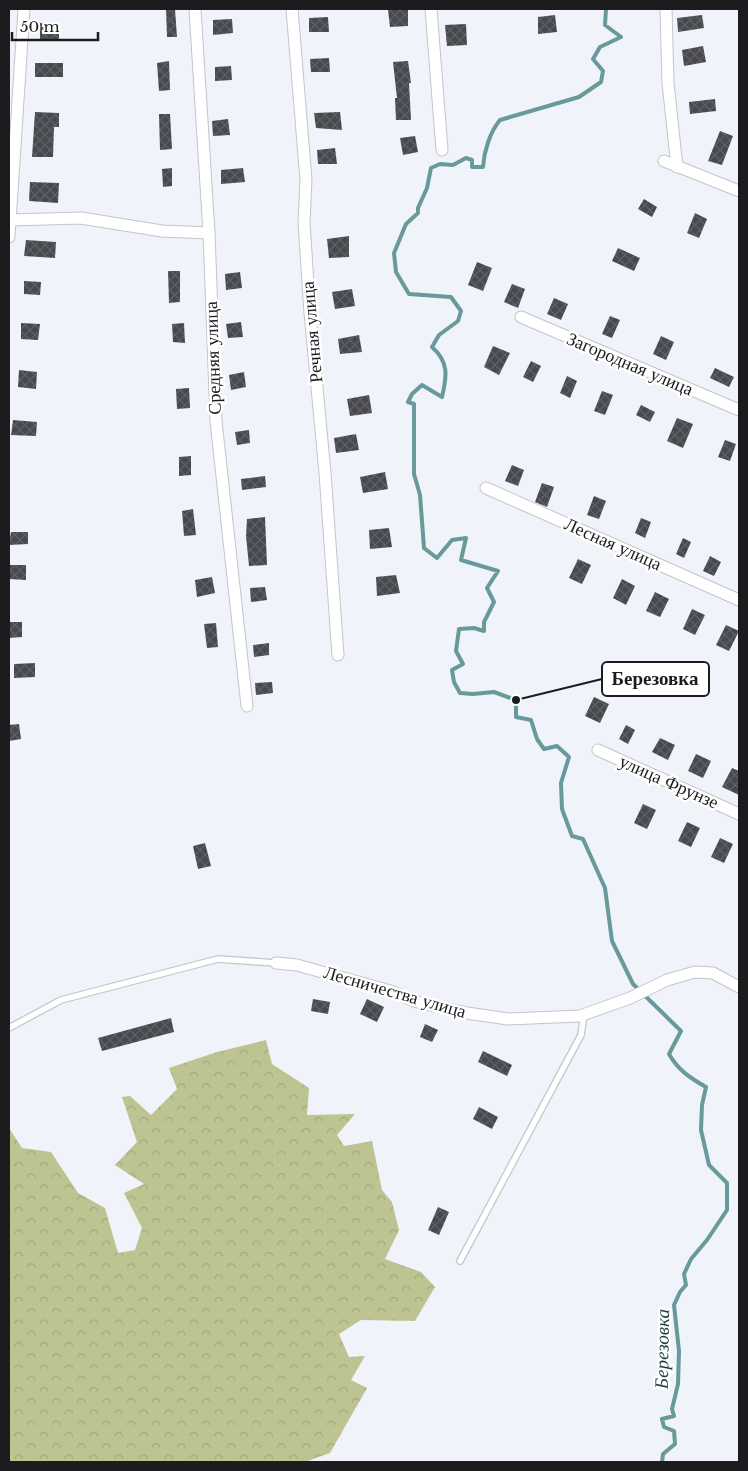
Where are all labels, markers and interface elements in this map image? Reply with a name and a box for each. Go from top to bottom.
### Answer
scale bar [12,10,99,42]
text: 50 m [20,17,60,36]
street label: Речная улица [297,280,327,384]
street label: Средняя улица [200,301,226,415]
street label: Загородная улица [564,327,696,401]
street label: Лесная улица [561,513,665,575]
callout: Березовка [602,662,709,696]
text: Березовка [612,667,699,690]
street label: улица Фрунзе [616,750,722,814]
street label: Лесничества улица [321,961,469,1023]
water label: Березовка [650,1309,674,1390]

